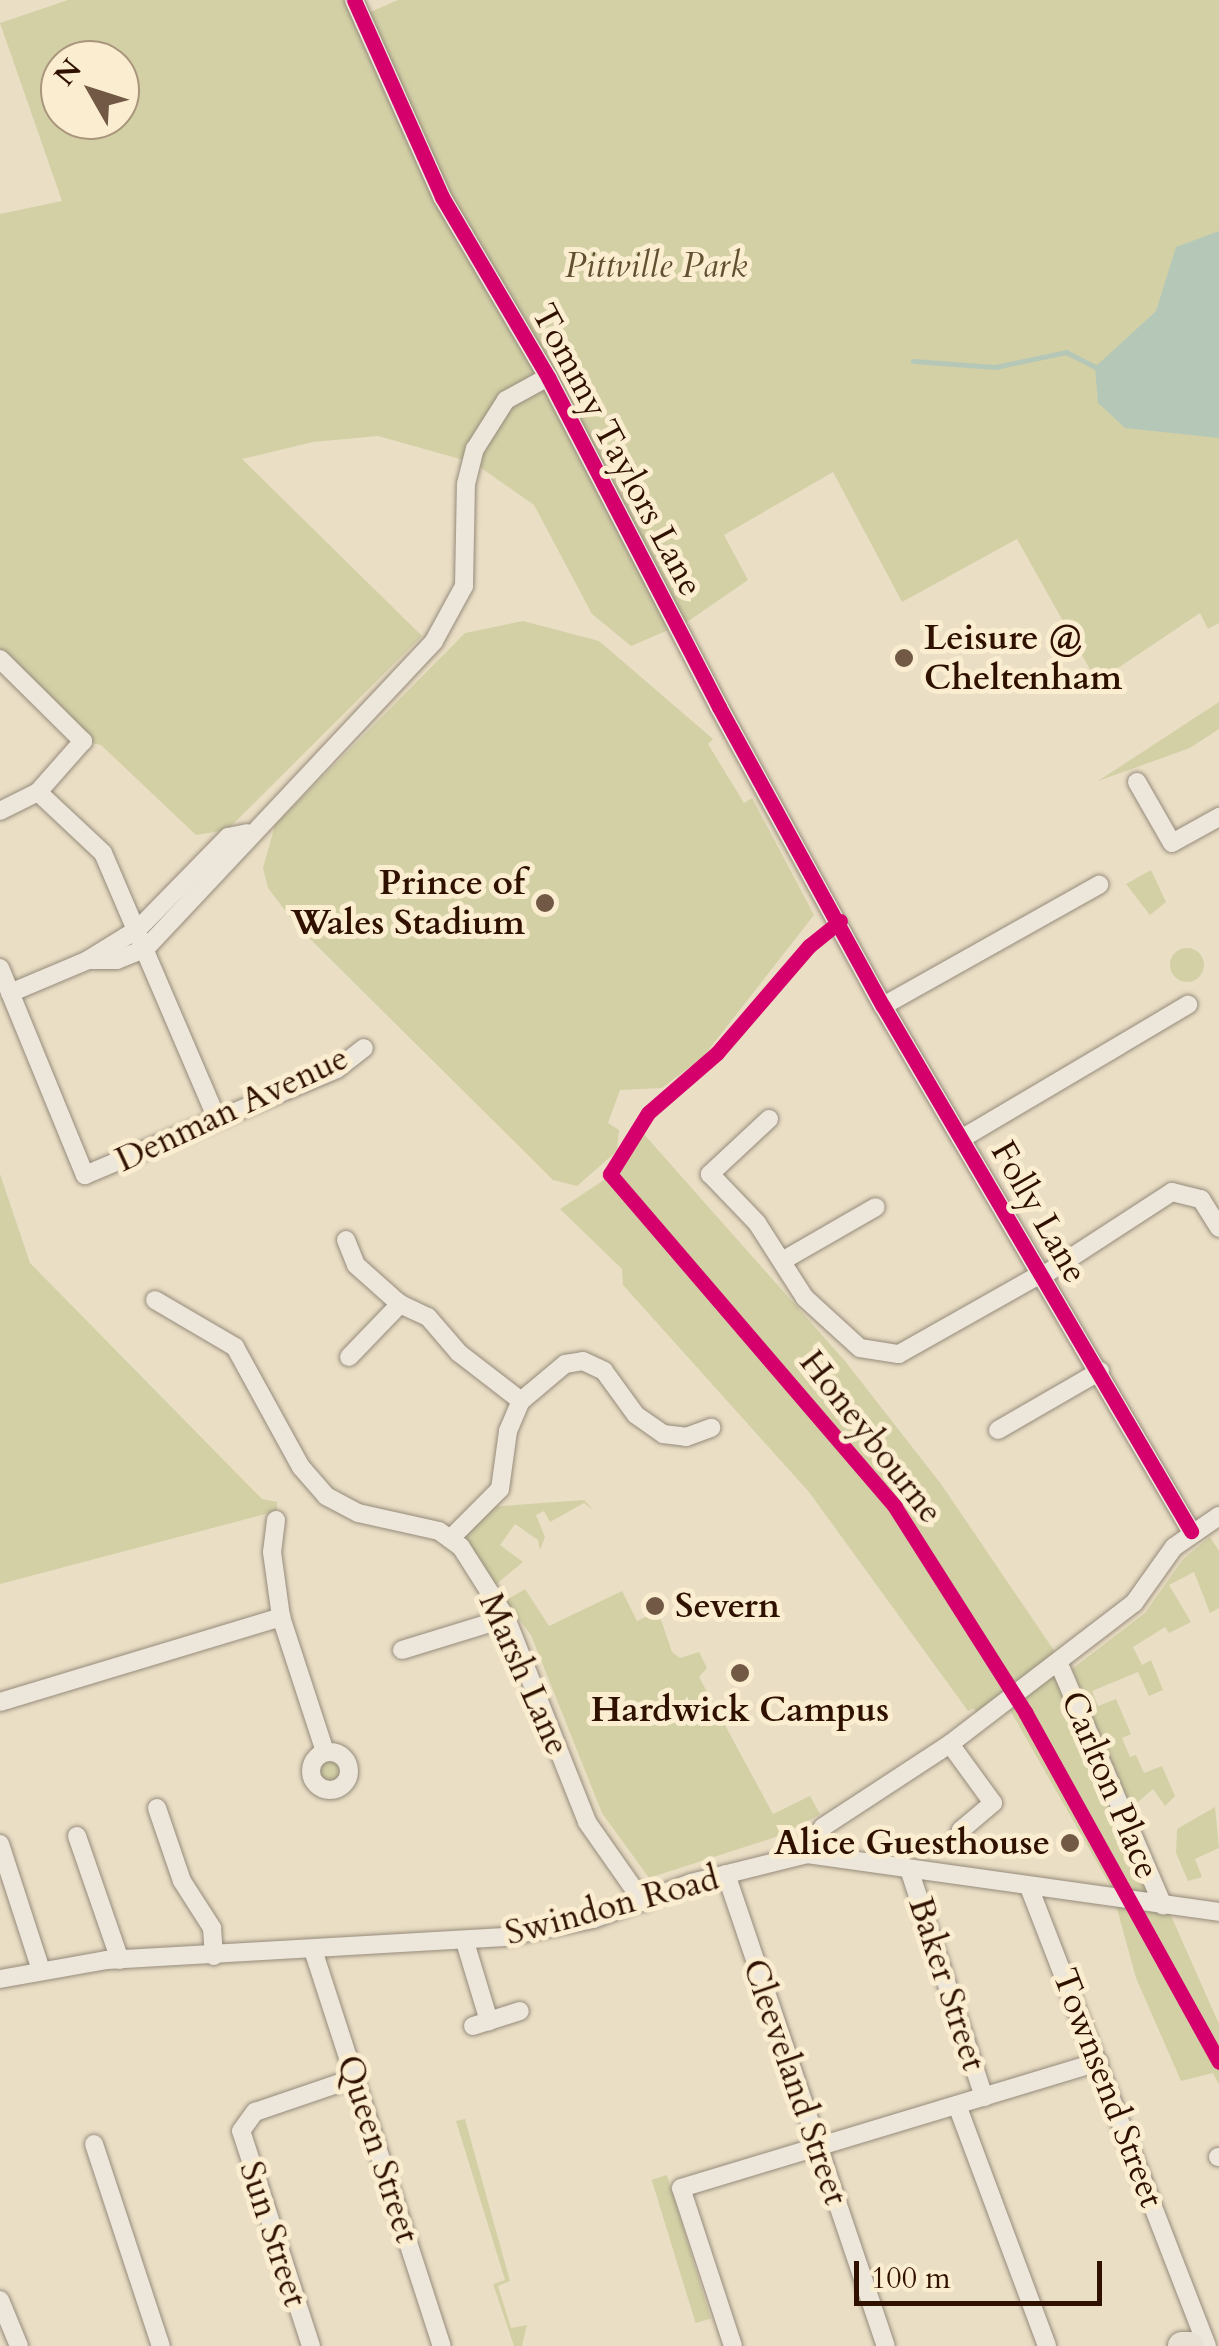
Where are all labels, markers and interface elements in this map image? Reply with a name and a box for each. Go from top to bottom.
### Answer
north arrow [40,40,140,140]
text: N [46,51,91,94]
park label: Pittville Park [565,245,747,287]
street label: Tommy Taylors Lane [522,297,712,603]
place label: Leisure @ Cheltenham [924,617,1122,699]
marker: Leisure @ Cheltenham [893,647,915,669]
place label: Prince of Wales Stadium [291,862,525,944]
marker: Prince of Wales Stadium [534,892,556,914]
street label: Denman Avenue [109,1037,355,1181]
street label: Folly Lane [982,1134,1096,1290]
street label: Honeybourne [790,1342,952,1532]
place label: Severn [675,1585,780,1627]
street label: Marsh Lane [470,1586,578,1762]
marker: Severn [644,1595,666,1617]
marker: Hardwick Campus [729,1662,751,1684]
street label: Carlton Place [1052,1685,1168,1885]
place label: Hardwick Campus [591,1689,889,1731]
place label: Alice Guesthouse [774,1822,1050,1864]
marker: Alice Guesthouse [1059,1832,1081,1854]
street label: Swindon Road [501,1857,723,1955]
street label: Baker Street [899,1892,995,2076]
street label: Cleeveland Street [733,1954,857,2210]
street label: Townsend Street [1043,1963,1173,2213]
street label: Queen Street [328,2050,428,2248]
street label: Sun Street [230,2156,316,2312]
scale bar [859,2241,1106,2303]
text: 100 m [871,2258,951,2299]

